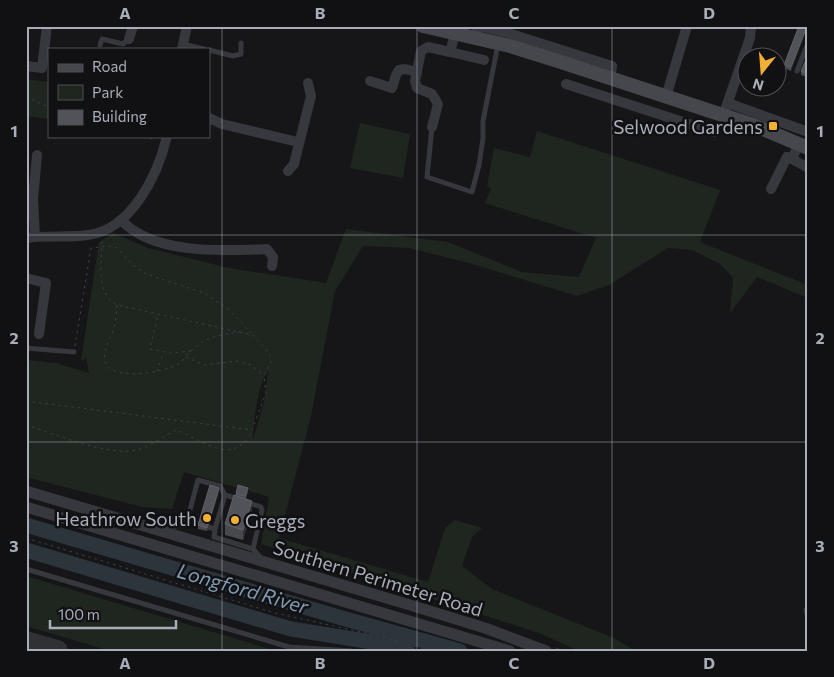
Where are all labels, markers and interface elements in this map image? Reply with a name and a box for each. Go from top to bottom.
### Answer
text: A [119,3,131,22]
text: B [315,3,326,22]
text: C [509,3,520,22]
text: D [703,3,715,22]
legend [48,48,210,138]
north arrow [736,48,786,98]
text: Road [92,57,127,75]
text: N [751,75,766,95]
text: Park [92,83,123,101]
text: Building [92,107,147,125]
place label: Selwood Gardens [613,115,763,138]
marker: Selwood Gardens [767,120,779,132]
text: 1 [10,121,18,140]
text: 1 [816,121,824,140]
text: 2 [9,328,19,347]
text: 2 [815,328,825,347]
place label: Heathrow South [55,507,197,530]
place label: Greggs [245,509,305,532]
marker: Heathrow South [201,512,213,524]
marker: Greggs [229,514,241,526]
street label: Southern Perimeter Road [271,535,485,621]
text: 3 [9,536,19,555]
text: 3 [815,536,825,555]
water label: Longford River [175,558,312,618]
scale bar [50,597,176,629]
text: 100 m [58,605,100,623]
text: A [119,653,131,672]
text: B [315,653,326,672]
text: C [509,653,520,672]
text: D [703,653,715,672]

